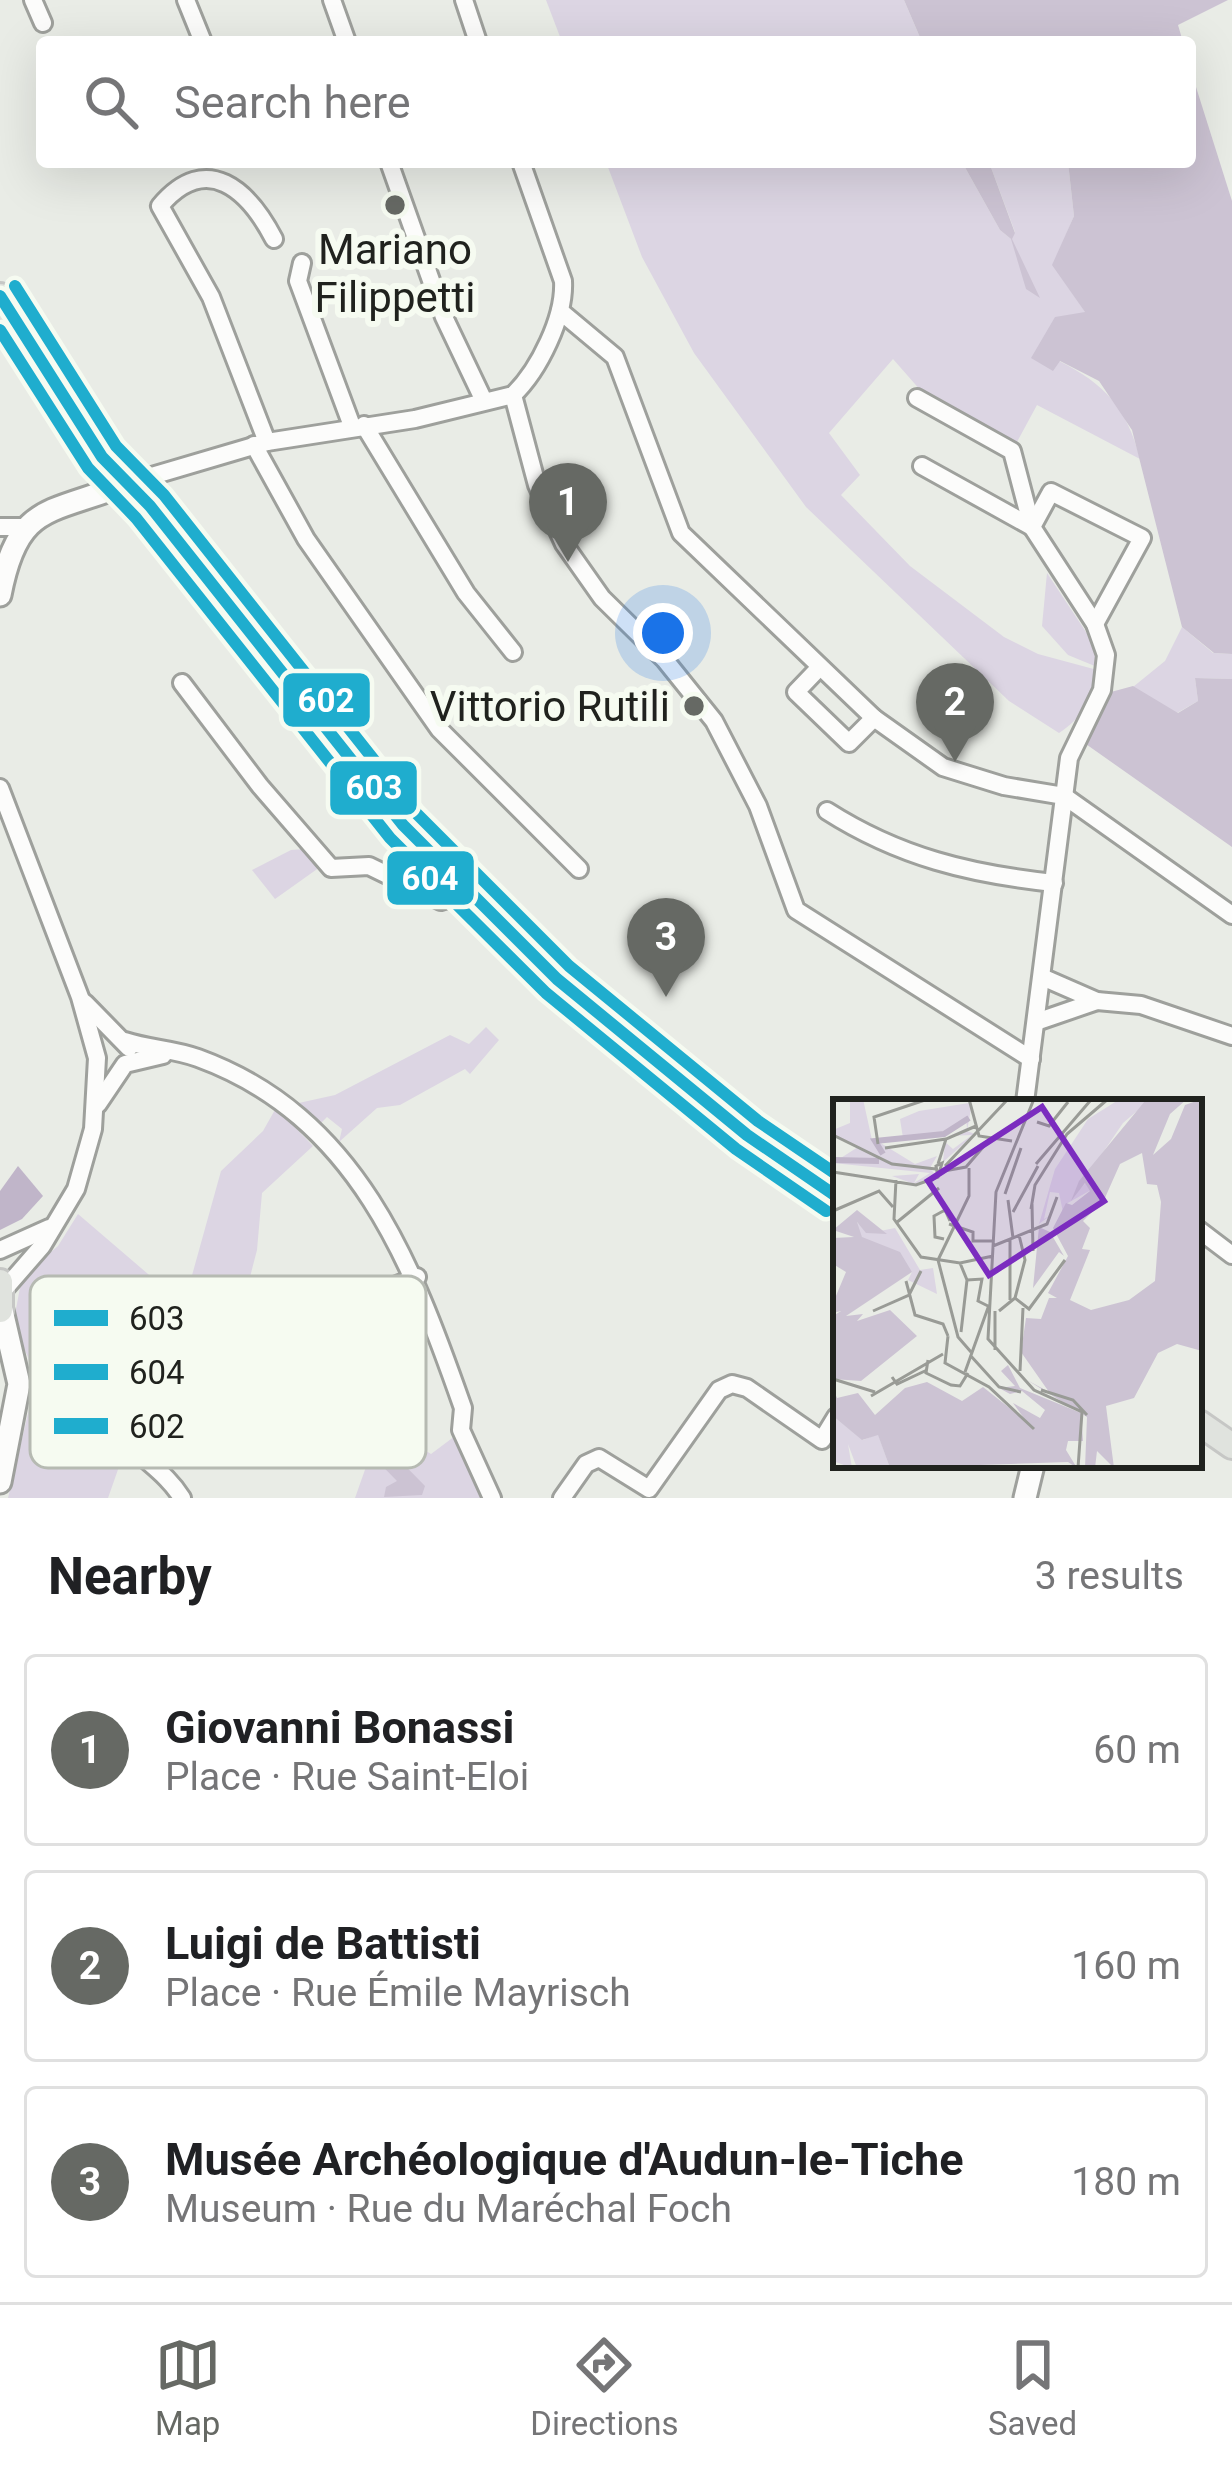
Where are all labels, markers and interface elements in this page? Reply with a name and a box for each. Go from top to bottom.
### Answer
search box [36,36,1196,168]
icon: search [78,69,144,135]
text: Search here [174,76,411,129]
marker: Mariano Filippetti [382,192,408,218]
place label: Mariano Filippetti [315,225,476,322]
pin: 1 [529,463,607,562]
your location [633,603,693,663]
pin: 2 [916,663,994,762]
line badge: 602 [281,671,372,729]
text: 602 [298,681,354,720]
place label: Vittorio Rutili [430,682,670,731]
marker: Vittorio Rutili [681,693,707,719]
line badge: 603 [328,759,419,817]
text: 603 [346,768,402,807]
line badge: 604 [385,849,476,907]
text: 604 [402,859,458,898]
pin: 3 [627,898,705,997]
inset map [833,1099,1202,1468]
legend [30,1276,426,1468]
text: 603 [129,1299,185,1338]
text: 604 [129,1353,185,1392]
text: 602 [129,1407,185,1446]
text: Nearby [48,1547,212,1606]
text: 3 results [1035,1553,1184,1599]
text: Giovanni Bonassi [165,1701,514,1754]
text: 1 [79,1727,101,1773]
text: 60 m [1093,1727,1181,1773]
text: Place · Rue Saint-Eloi [165,1754,529,1800]
text: Luigi de Battisti [165,1917,481,1970]
text: 2 [79,1943,101,1989]
text: 160 m [1071,1943,1181,1989]
text: Place · Rue Émile Mayrisch [165,1970,631,2016]
text: Musée Archéologique d'Audun-le-Tiche [165,2133,963,2186]
text: 3 [79,2159,101,2205]
text: 180 m [1071,2159,1181,2205]
text: Museum · Rue du Maréchal Foch [165,2186,732,2232]
tab: Map [155,2332,221,2443]
tab: Directions [530,2332,679,2443]
tab: Saved [988,2332,1077,2443]

